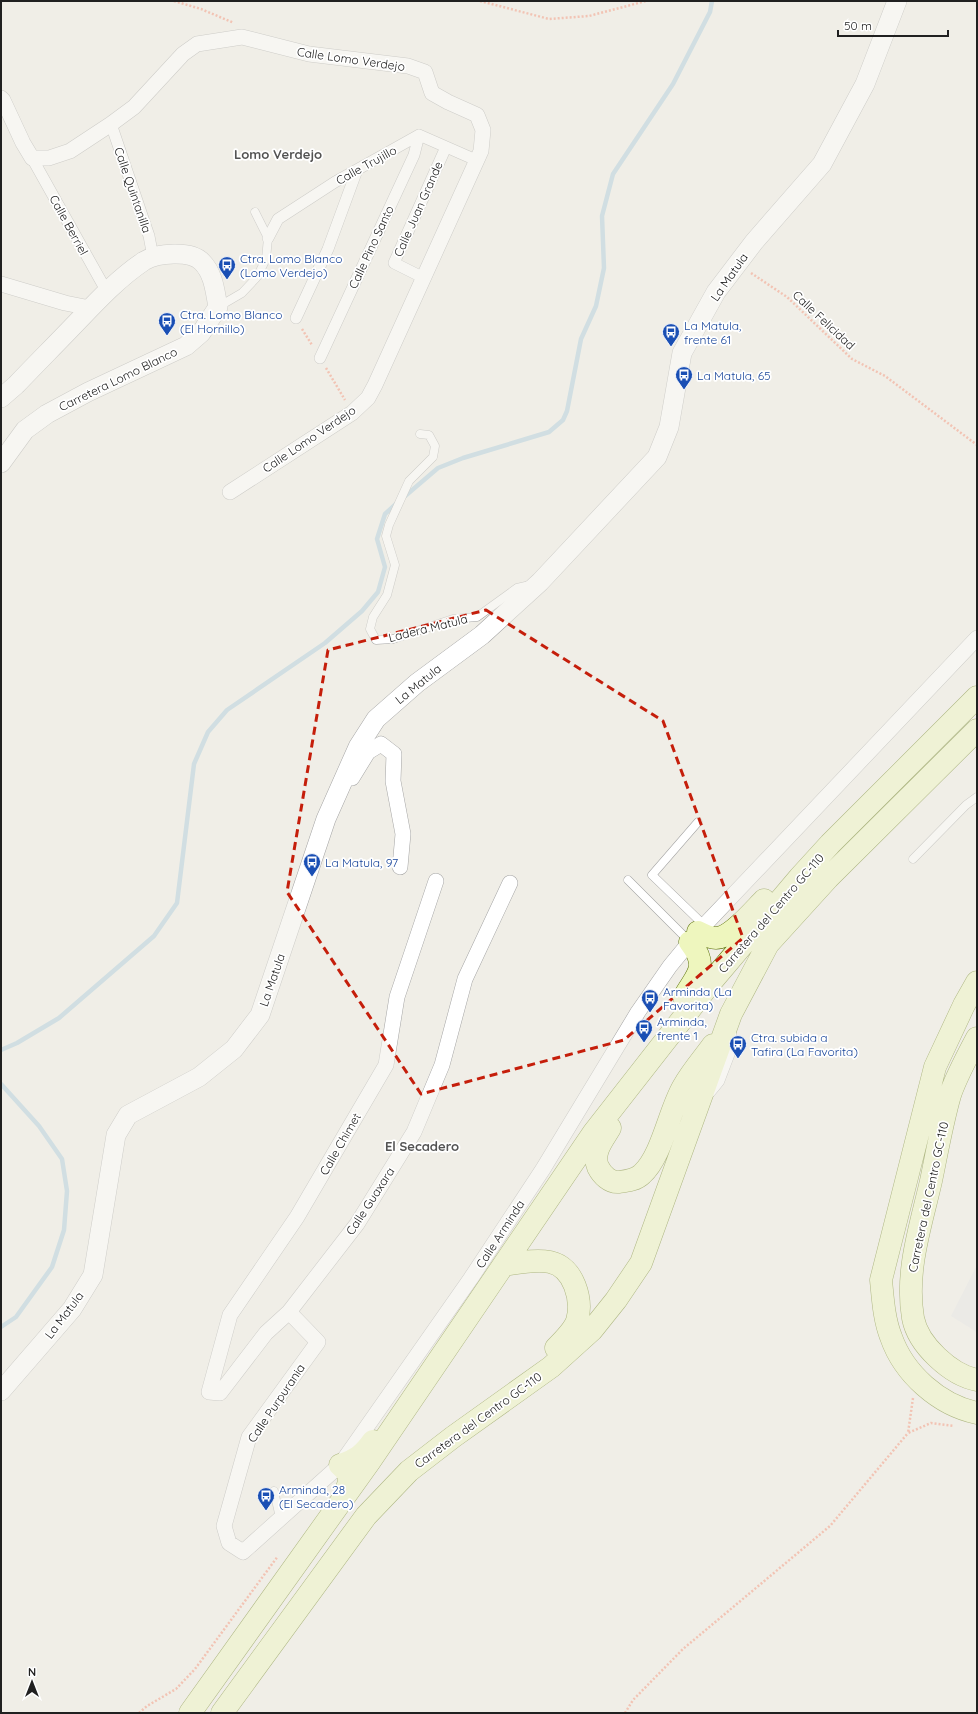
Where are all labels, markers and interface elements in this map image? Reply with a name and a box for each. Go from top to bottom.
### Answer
scale bar [838,12,948,38]
text: 50 m [844,18,872,33]
street label: Calle Lomo Verdejo [296,44,406,74]
street label: Calle Trujillo [333,142,399,188]
street label: Calle Quintanilla [111,145,155,235]
district label: Lomo Verdejo [234,146,322,162]
street label: Calle Juan Grande [390,159,446,259]
street label: Calle Berriel [46,192,92,258]
street label: Calle Pino Santo [345,203,397,291]
street label: La Matula [707,250,751,304]
place label: Ctra. Lomo Blanco (Lomo Verdejo) [240,251,342,280]
bus stop icon: Ctra. Lomo Blanco (Lomo Verdejo) [217,255,237,280]
street label: Calle Felicidad [790,287,858,353]
place label: Ctra. Lomo Blanco (El Hornillo) [180,307,282,336]
bus stop icon: Ctra. Lomo Blanco (El Hornillo) [157,311,177,336]
place label: La Matula, frente 61 [684,318,741,347]
bus stop icon: La Matula, frente 61 [661,322,681,347]
street label: Carretera Lomo Blanco [56,344,180,414]
bus stop icon: La Matula, 65 [674,365,694,390]
place label: La Matula, 65 [697,368,771,383]
street label: Calle Lomo Verdejo [260,402,358,476]
street label: Ladera Matula [387,611,469,645]
street label: La Matula [392,661,444,707]
street label: Carretera del Centro GC-110 [715,850,827,976]
bus stop icon: La Matula, 97 [302,852,322,877]
place label: La Matula, 97 [325,855,398,870]
street label: La Matula [256,952,288,1008]
place label: Arminda (La Favorita) [663,984,732,1013]
bus stop icon: Arminda (La Favorita) [640,988,660,1013]
place label: Arminda, frente 1 [657,1014,707,1043]
bus stop icon: Arminda, frente 1 [634,1018,654,1043]
place label: Ctra. subida a Tafira (La Favorita) [751,1030,858,1059]
bus stop icon: Ctra. subida a Tafira (La Favorita) [728,1034,748,1059]
street label: Calle Chimet [316,1110,364,1178]
street label: Carretera del Centro GC-110 [905,1120,951,1274]
district label: El Secadero [385,1138,459,1154]
street label: Calle Guaxara [343,1164,397,1238]
street label: Calle Arminda [472,1197,528,1271]
street label: La Matula [41,1288,87,1342]
street label: Calle Purpurania [244,1361,308,1445]
street label: Carretera del Centro GC-110 [411,1369,545,1471]
place label: Arminda, 28 (El Secadero) [279,1482,354,1511]
bus stop icon: Arminda, 28 (El Secadero) [256,1486,276,1511]
north arrow [12,1662,52,1702]
text: N [28,1665,36,1679]

